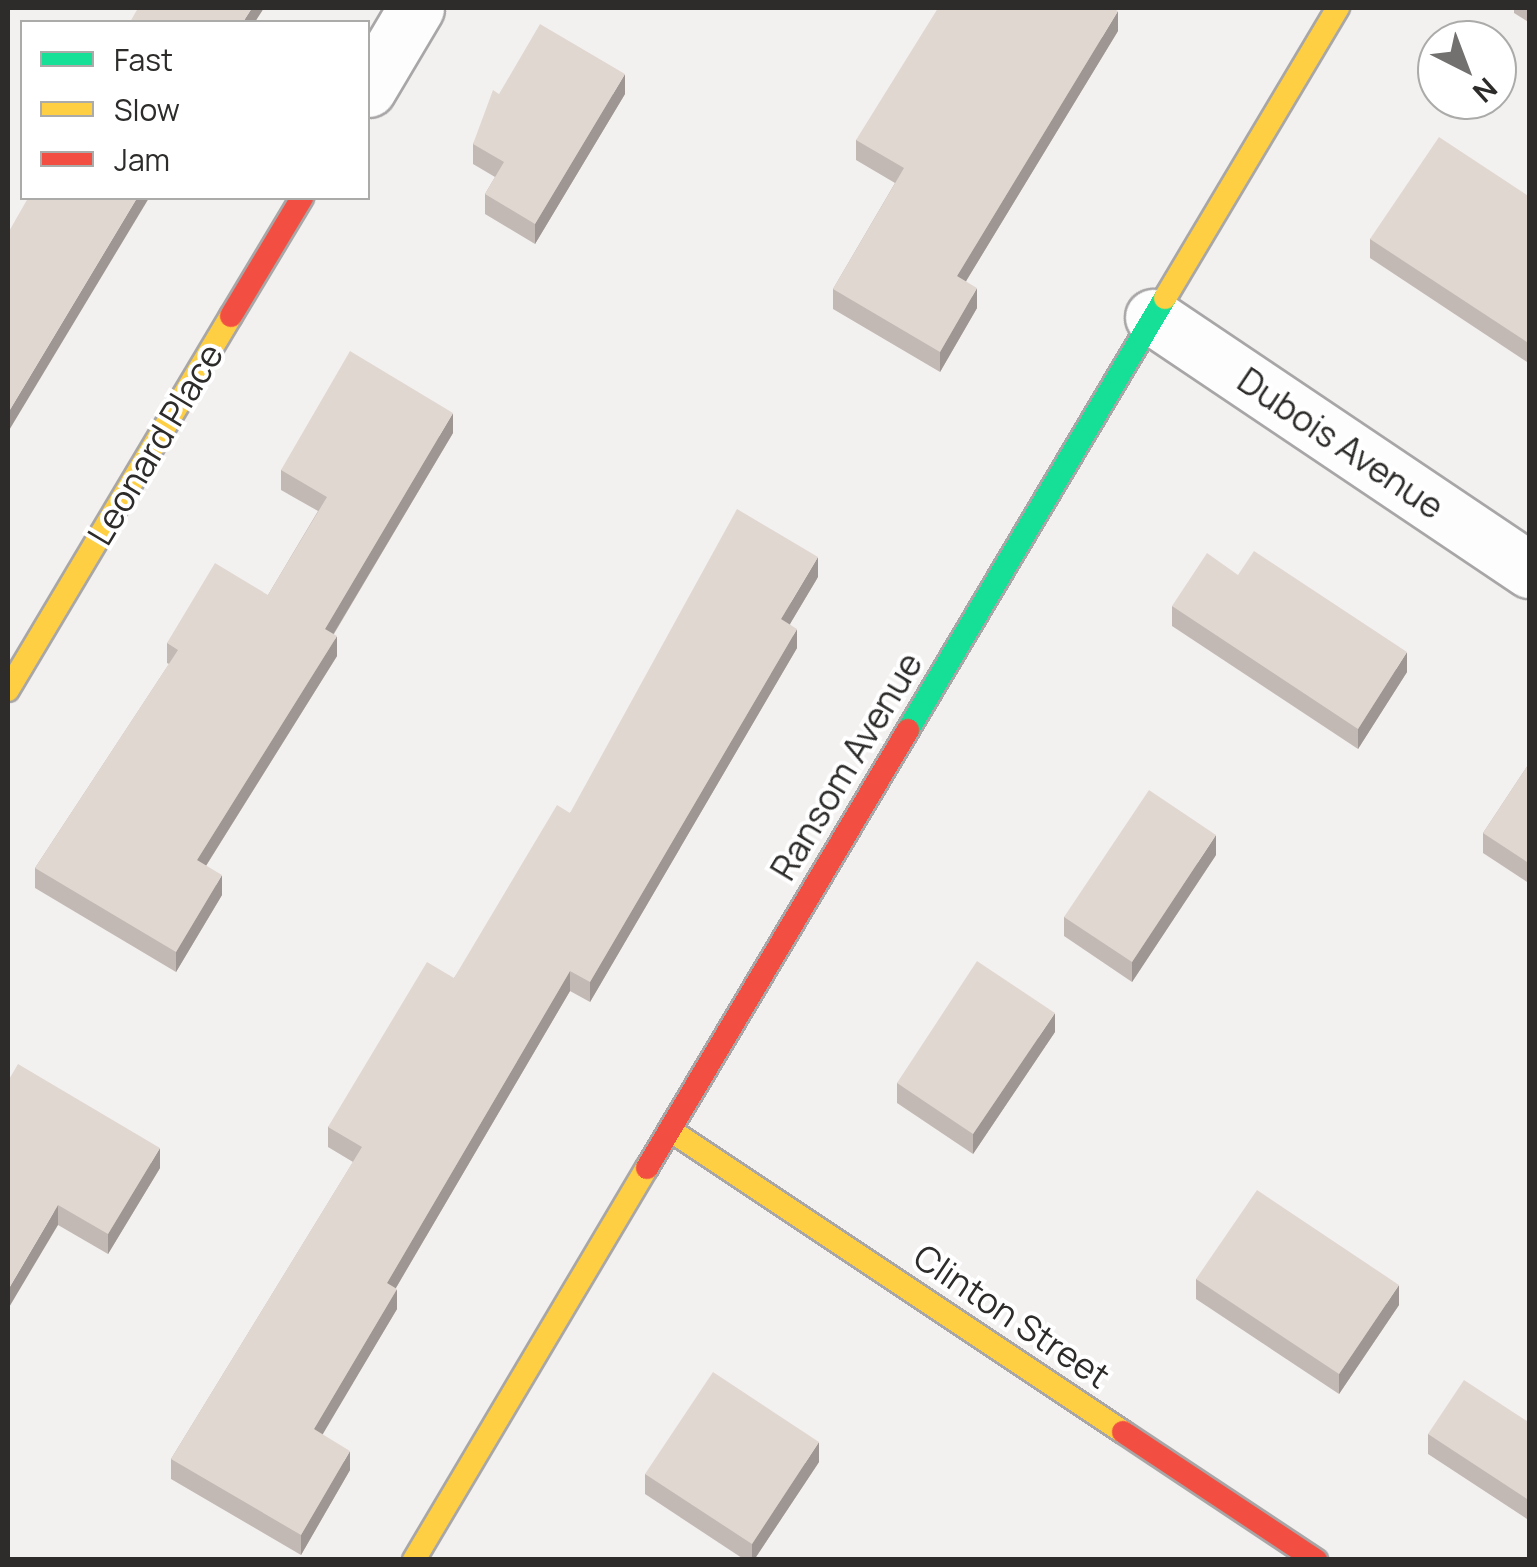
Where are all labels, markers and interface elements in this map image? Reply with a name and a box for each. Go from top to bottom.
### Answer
legend [20,20,370,200]
north arrow [1417,20,1517,120]
text: Fast [114,39,173,80]
text: N [1466,70,1506,112]
text: Slow [114,89,180,130]
text: Jam [114,139,170,180]
street label: Leonard Place [78,336,232,552]
street label: Dubois Avenue [1230,359,1452,527]
street label: Ransom Avenue [762,645,930,887]
street label: Clinton Street [906,1235,1118,1397]

